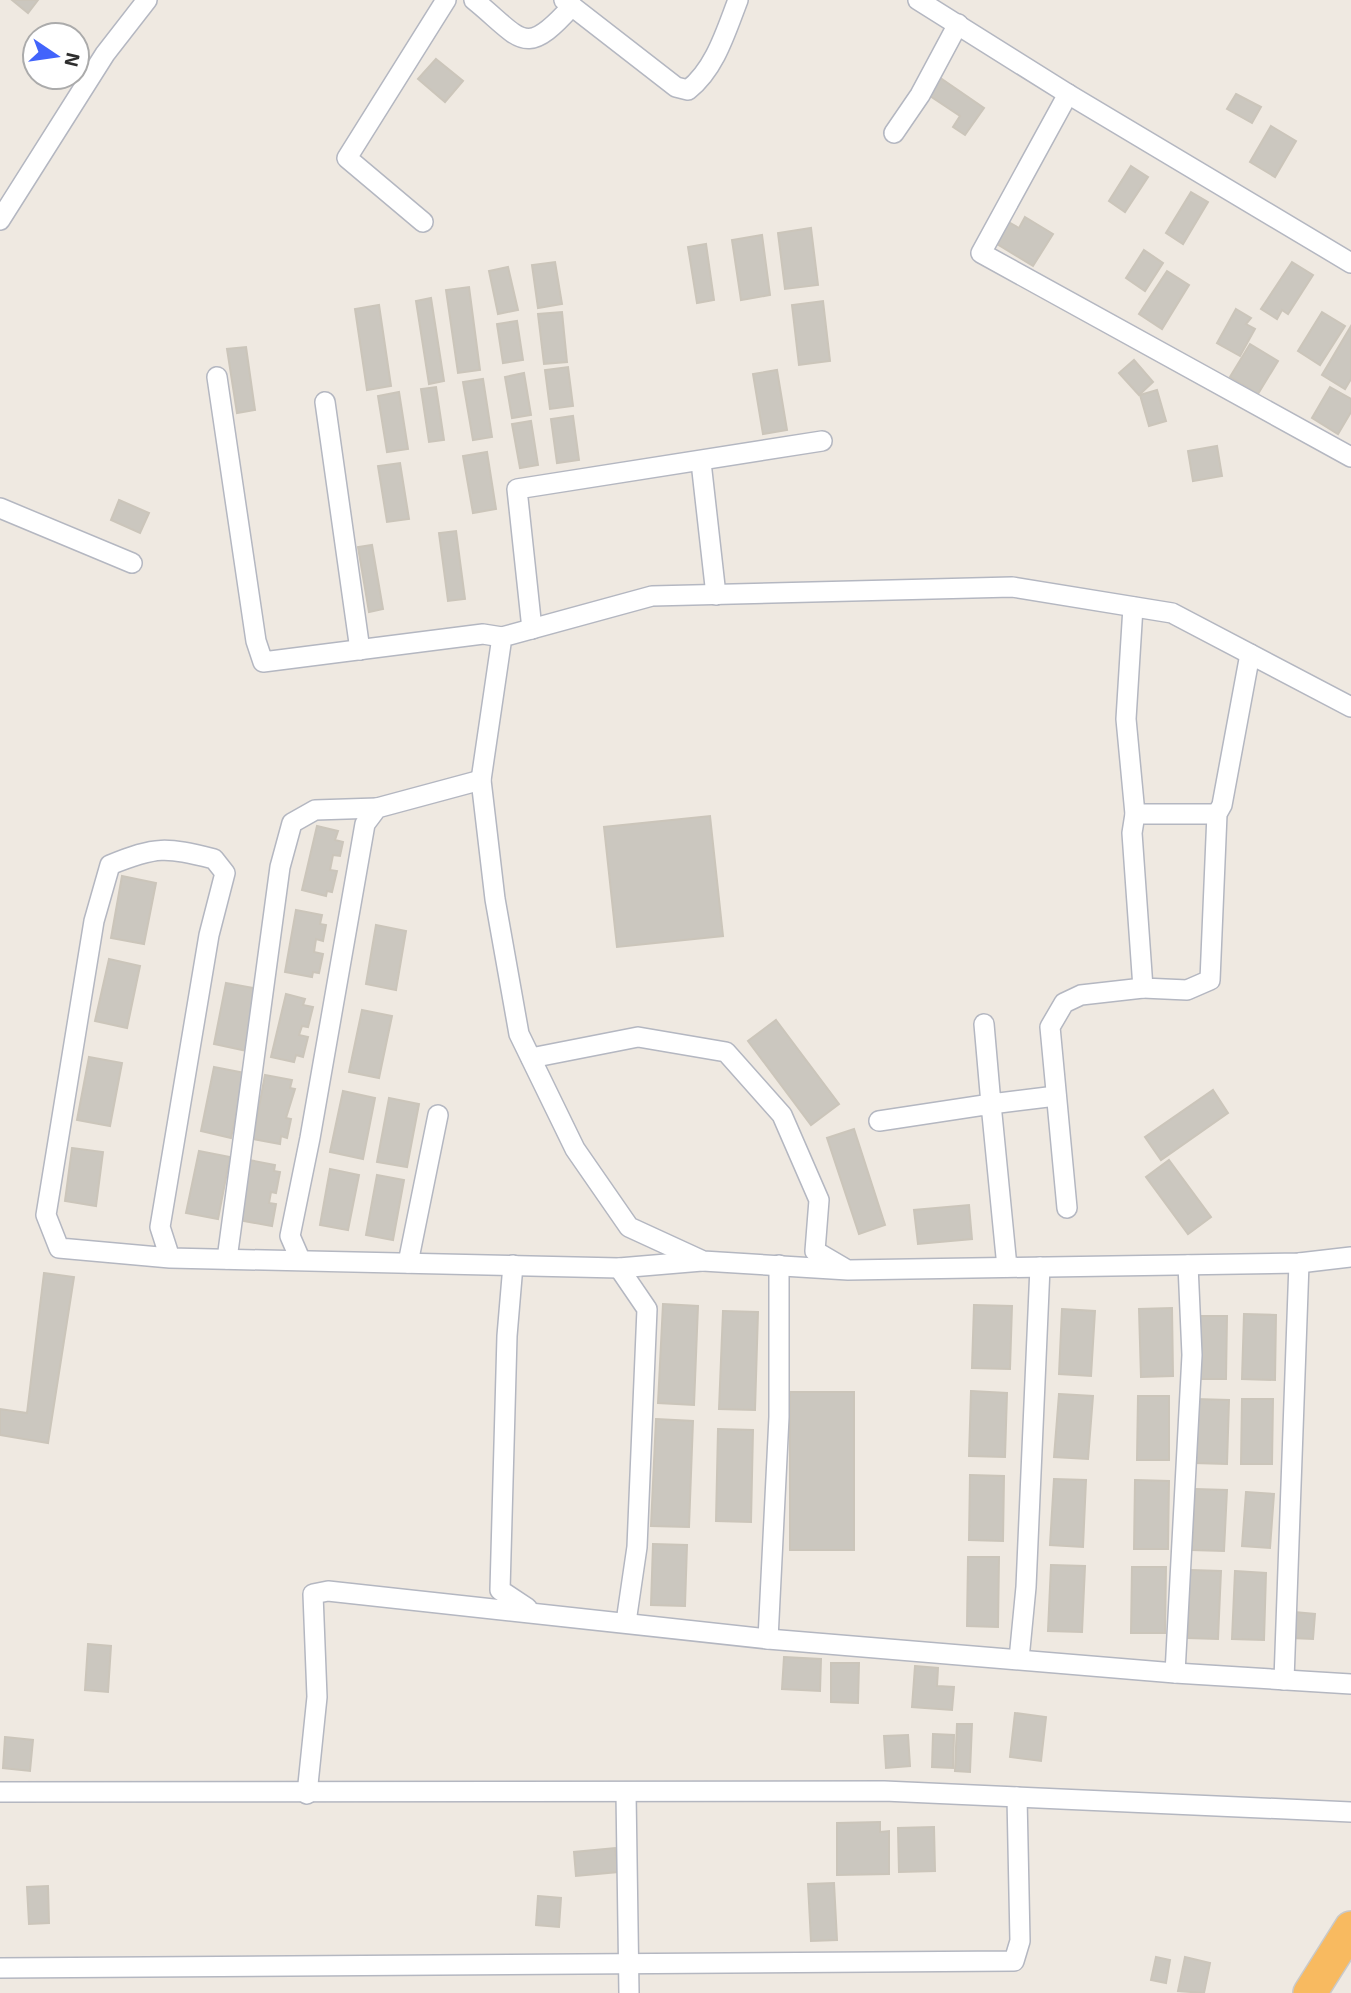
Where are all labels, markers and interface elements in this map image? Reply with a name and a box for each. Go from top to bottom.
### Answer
north arrow [21,21,91,91]
text: N [60,51,86,69]

